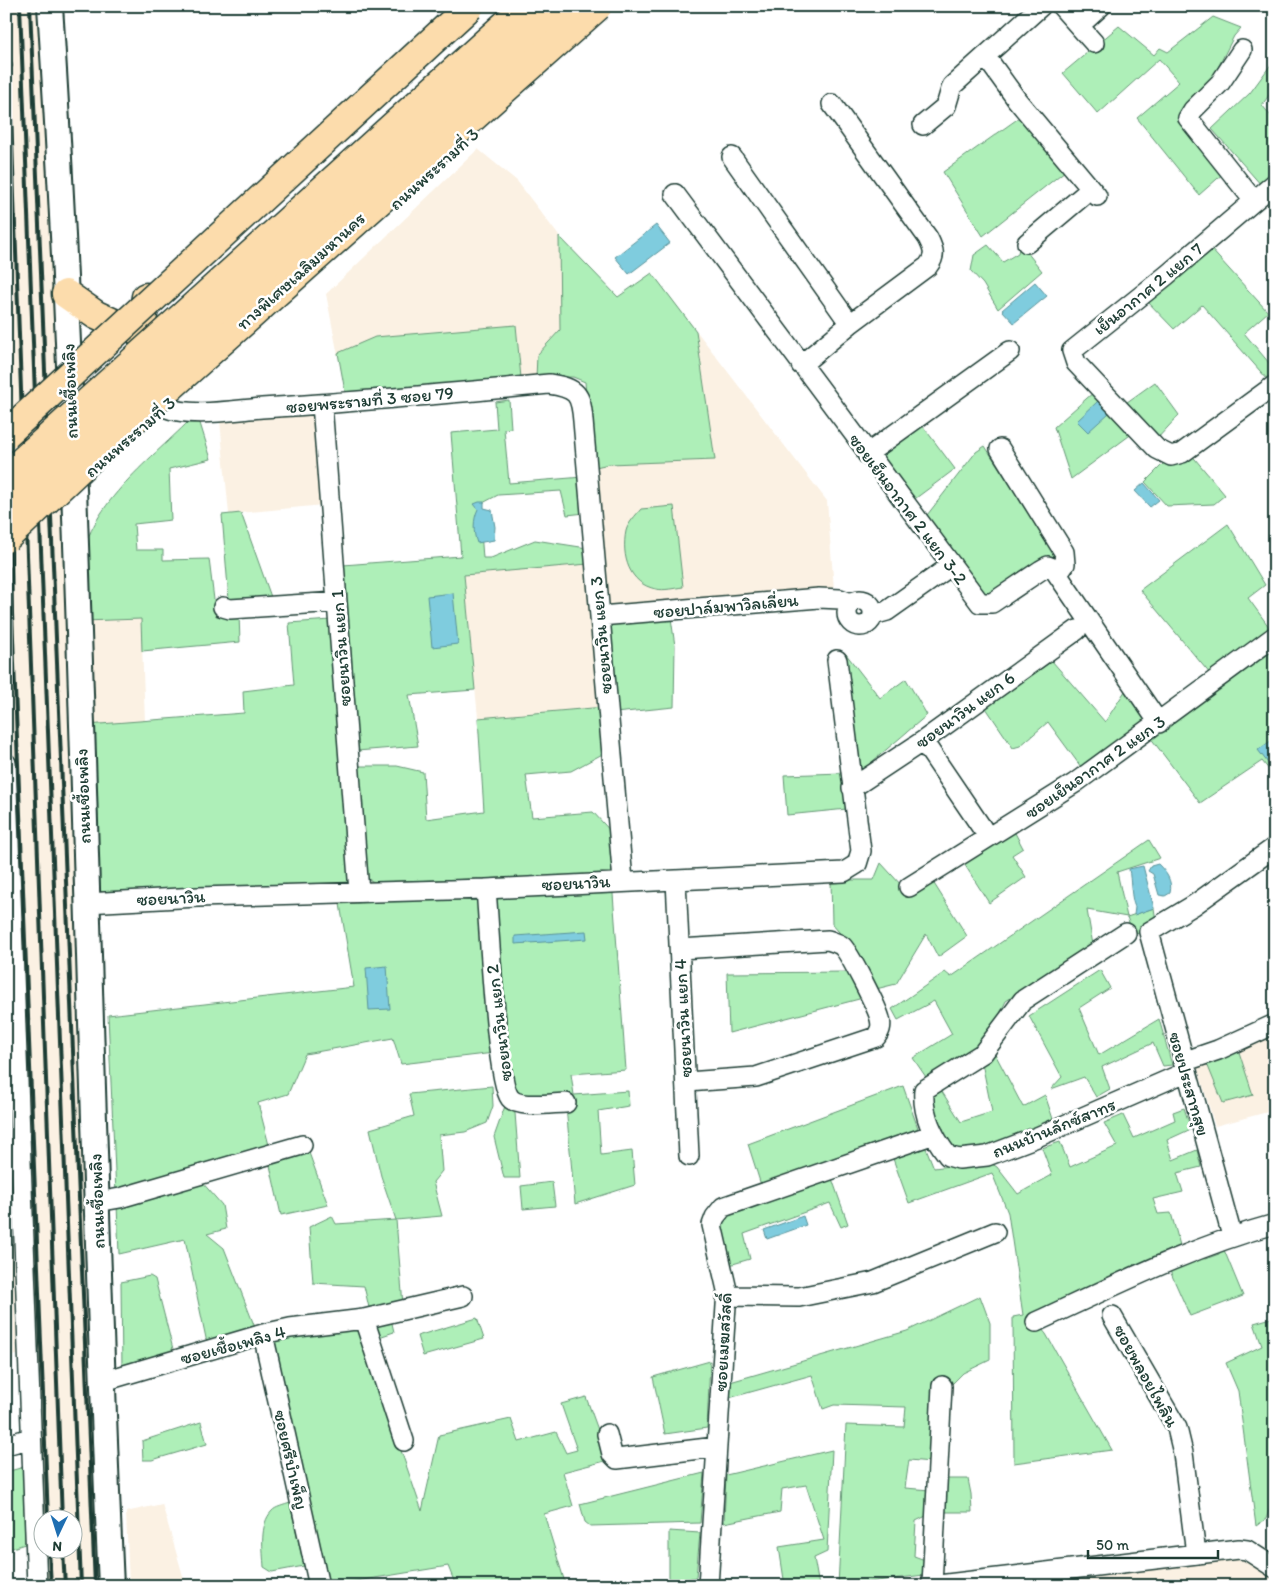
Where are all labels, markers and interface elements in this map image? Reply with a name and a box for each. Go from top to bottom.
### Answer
street label: ถนนพระรามที่ 3 [384,122,483,215]
street label: ทางพิเศษเฉลิมมหานคร [232,207,370,335]
street label: เย็นอากาศ 2 แยก 7 [1089,238,1207,340]
street label: ถนนเชื้อเพลิง [56,343,83,439]
street label: ซอยพระรามที่ 3 ซอย 79 [285,381,455,418]
street label: ถนนพระรามที่ 3 [79,391,180,482]
street label: ซอยเย็นอากาศ 2 แยก 3-2 [844,429,972,589]
street label: ซอยนาวิน แยก 3 [585,575,617,695]
street label: ซอยปาล์มพาวิลเลี่ยน [653,587,800,623]
street label: ซอยนาวิน แยก 1 [326,589,356,707]
street label: ซอยนาวิน แยก 6 [911,667,1019,753]
street label: ซอยเย็นอากาศ 2 แยก 3 [1020,710,1170,824]
street label: ถนนเชื้อเพลิง [69,748,96,844]
street label: ซอยนาวิน [541,870,612,896]
street label: ซอยนาวิน [136,885,207,911]
street label: ซอยนาวิน แยก 4 [669,958,697,1078]
street label: ซอยนาวิน แยก 2 [481,963,517,1083]
street label: ซอยประสาทสุข [1164,1029,1214,1139]
street label: ถนนบ้านลักซ์สาทร [989,1093,1119,1163]
street label: ถนนเชื้อเพลิง [83,1153,110,1249]
street label: ซอยเมฆสวัสดิ์ [708,1292,737,1392]
street label: ซอยเชื้อเพลิง 4 [178,1319,288,1370]
street label: ซอยพลอยไพลิน [1109,1321,1184,1432]
street label: ซอยศรีบำเพ็ญ [269,1408,313,1512]
north arrow [32,1510,82,1560]
scale bar [1088,1527,1218,1559]
text: 50 m [1096,1536,1129,1554]
text: N [52,1538,62,1555]

